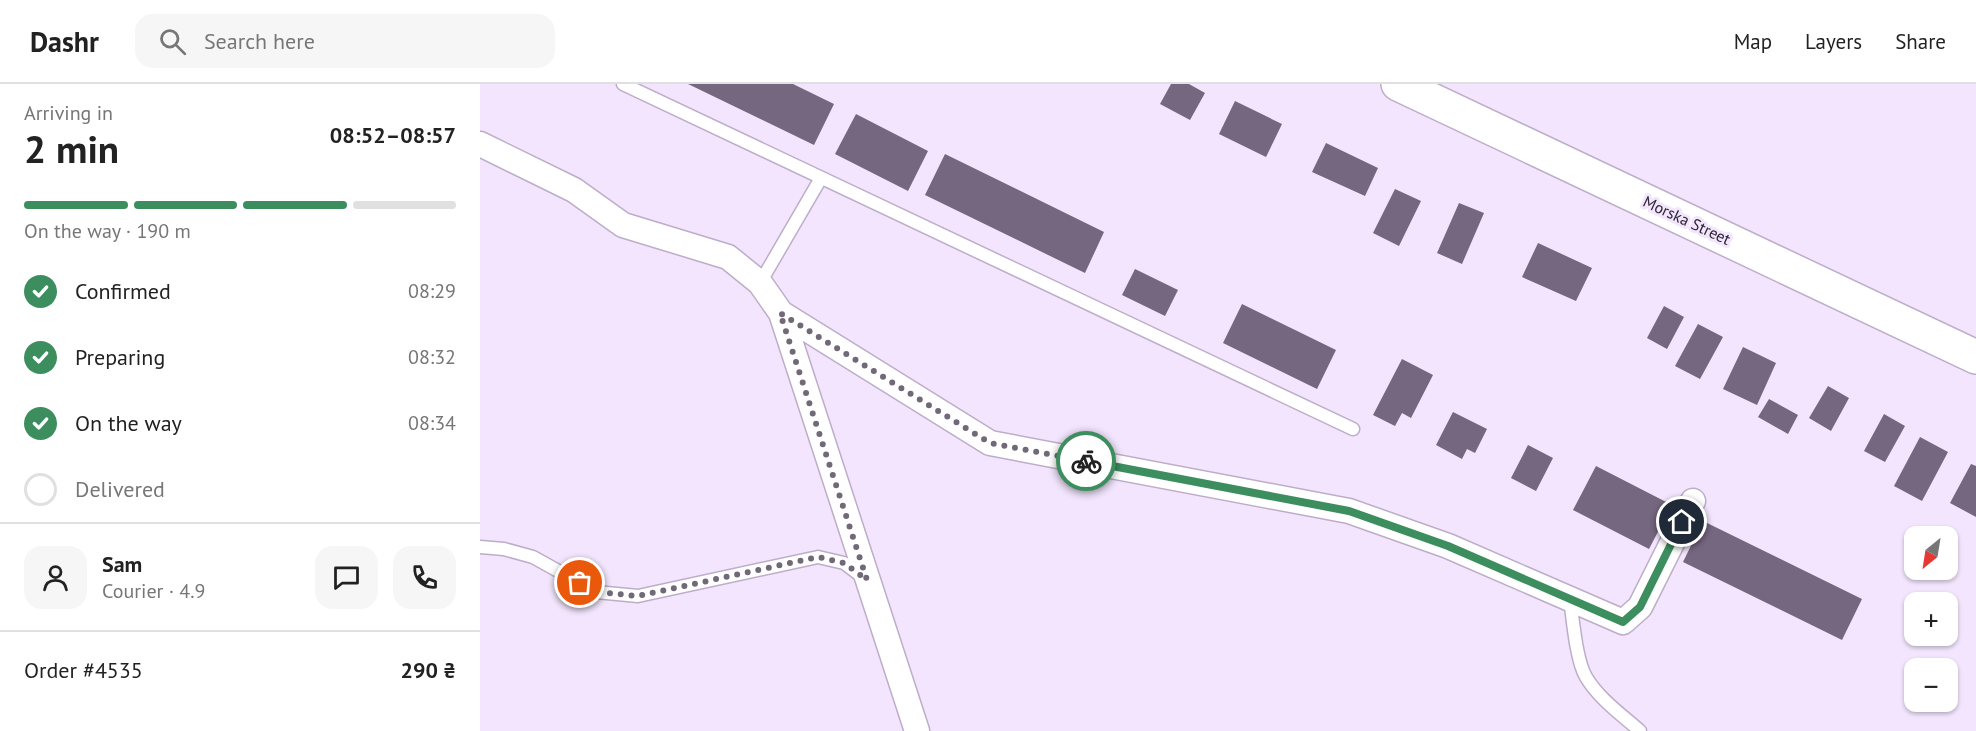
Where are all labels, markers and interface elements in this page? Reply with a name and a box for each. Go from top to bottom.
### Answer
search box [135,14,555,68]
text: Dashr [30,23,99,60]
icon: search [156,25,189,58]
text: Search here [204,27,315,55]
text: Map [1734,28,1772,55]
text: Layers [1805,28,1862,55]
text: Share [1895,28,1946,55]
text: Arriving in [24,100,113,126]
text: 08:52–08:57 [330,121,456,149]
text: 2 min [24,123,119,174]
street label: Morska Street [1640,191,1734,249]
text: On the way · 190 m [24,218,191,244]
icon: check [24,275,57,308]
text: Confirmed [75,277,171,305]
text: 08:29 [408,278,456,304]
icon: check [24,341,57,374]
text: Preparing [75,343,165,371]
text: 08:32 [408,344,456,370]
icon: check [24,407,57,440]
text: On the way [75,409,182,437]
text: 08:34 [408,410,456,436]
courier [1056,431,1116,491]
icon: bike [1070,445,1103,478]
text: Delivered [75,475,165,503]
pin [1656,496,1707,547]
icon: home [1665,505,1698,538]
north arrow [1904,526,1958,580]
map controls [1904,526,1958,712]
button: person [24,546,87,609]
button: chat [315,546,378,609]
button: phone [393,546,456,609]
text: Sam [102,550,142,578]
pin [554,557,605,608]
icon: bag [563,566,596,599]
text: Courier · 4.9 [102,578,205,604]
button: + [1904,592,1958,646]
text: Order #4535 [24,656,143,684]
text: 290 ₴ [401,656,456,684]
button: − [1904,658,1958,712]

